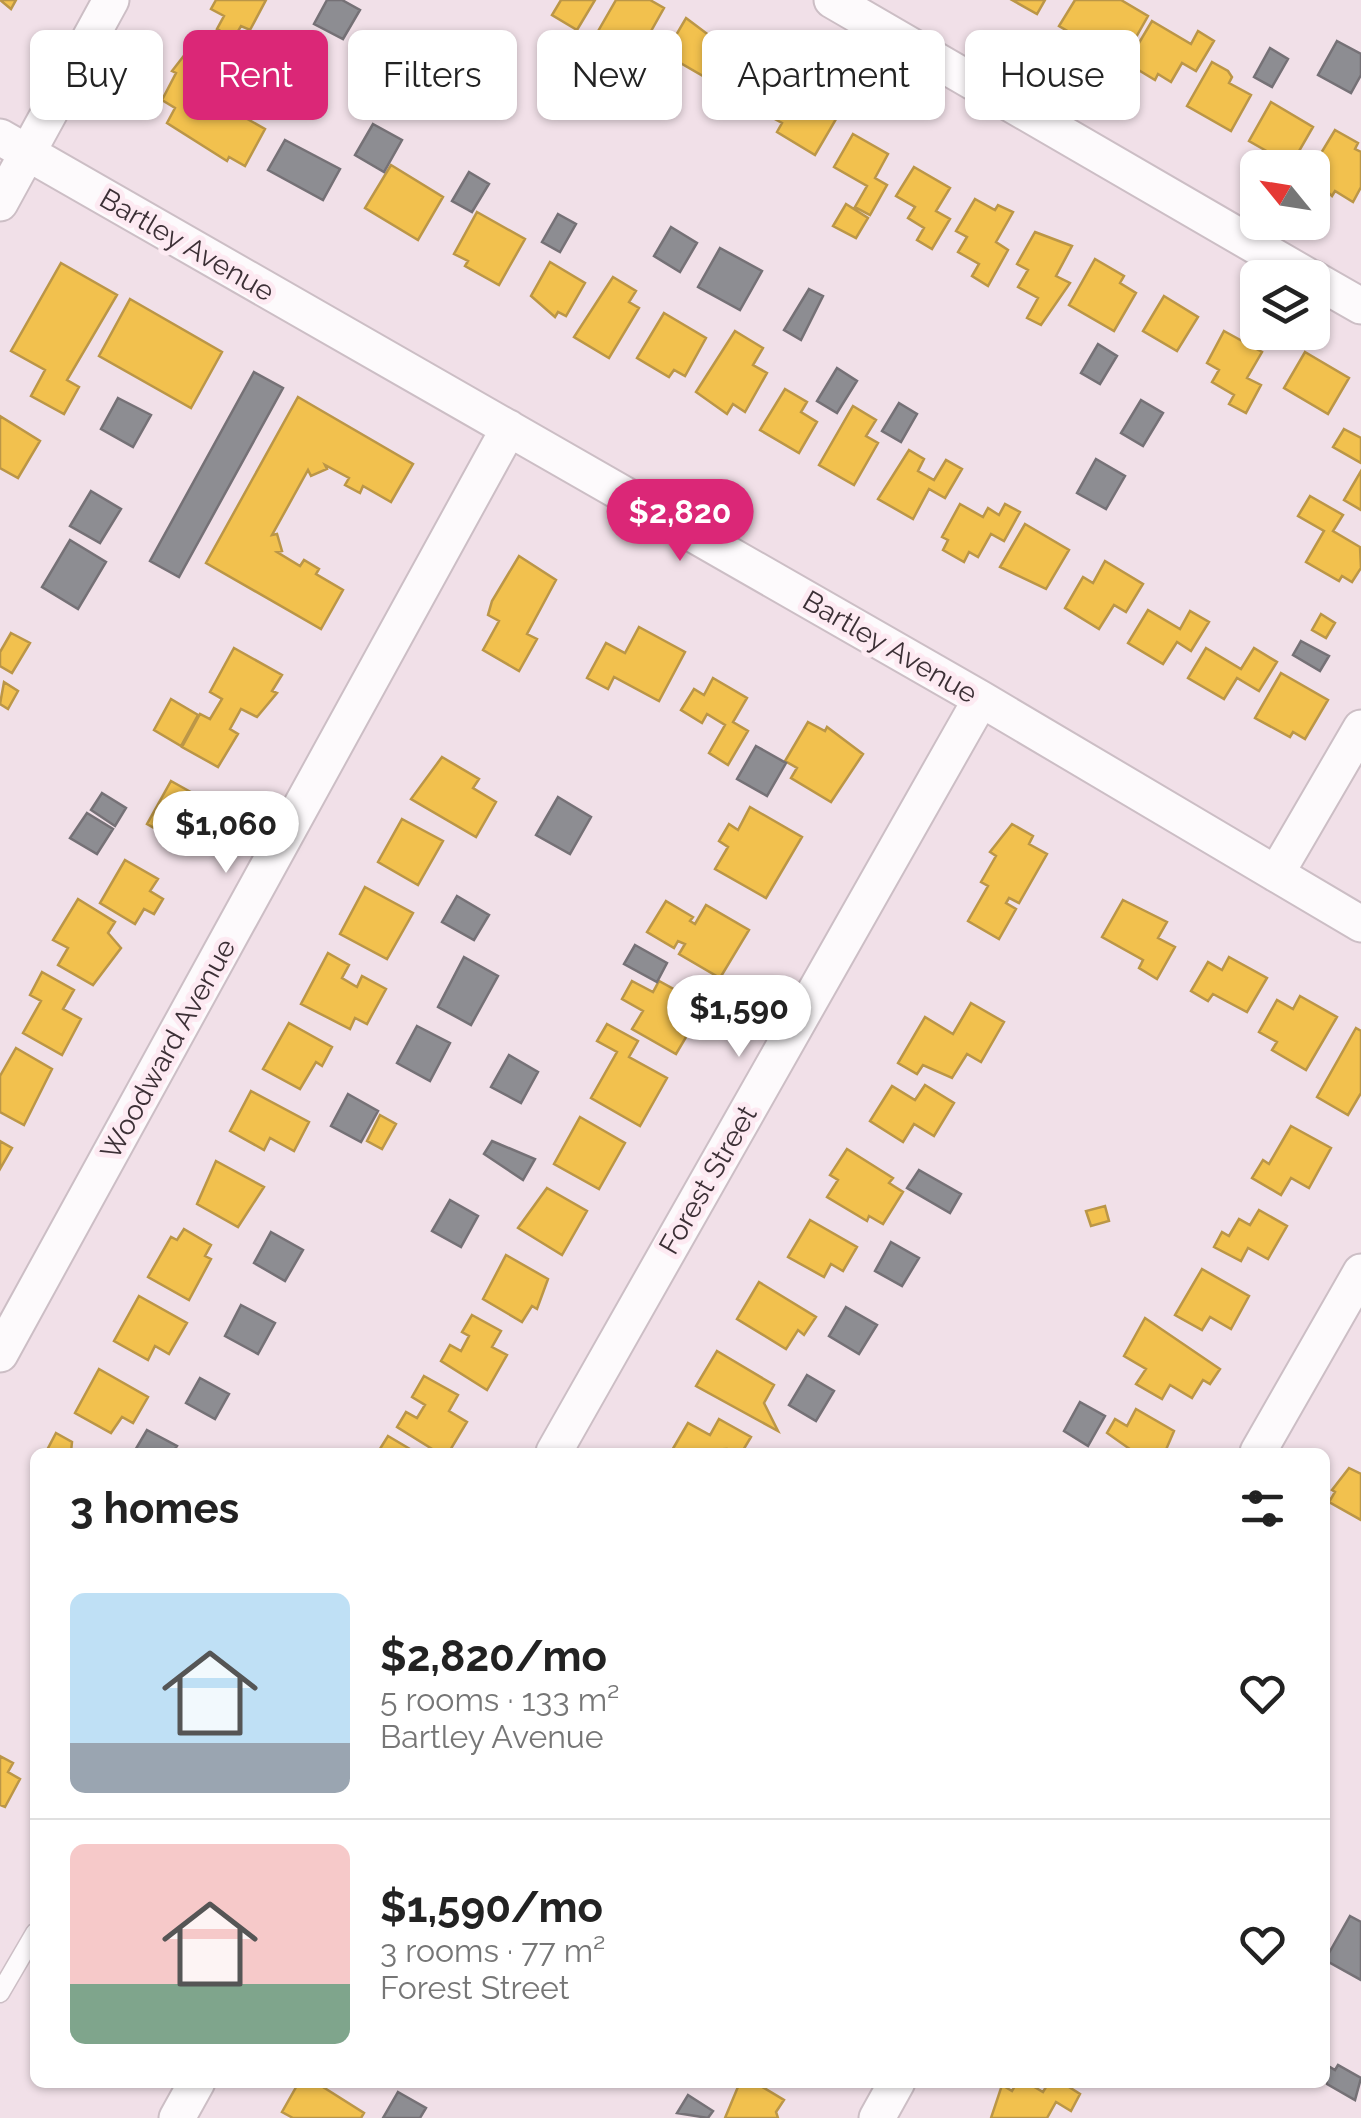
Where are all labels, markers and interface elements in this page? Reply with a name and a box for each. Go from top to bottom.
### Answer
chip: Buy [30,30,163,120]
chip: Rent [183,30,328,120]
chip: Filters [348,30,517,120]
chip: New [537,30,682,120]
chip: Apartment [702,30,945,120]
chip: House [965,30,1140,120]
north arrow [1240,150,1330,240]
map controls [1240,150,1330,350]
street label: Bartley Avenue [94,182,280,308]
button: layers [1240,260,1330,350]
pin: $2,820 [599,479,761,564]
text: $2,820 [629,493,731,530]
street label: Bartley Avenue [797,584,983,710]
pin: $1,060 [145,791,307,876]
text: $1,060 [175,805,277,842]
street label: Woodward Avenue [94,933,242,1165]
pin: $1,590 [658,975,820,1060]
text: $1,590 [689,989,789,1026]
street label: Forest Street [652,1099,764,1260]
icon: filters [1235,1481,1290,1536]
text: 3 homes [70,1484,239,1533]
text: $2,820/mo [380,1632,607,1681]
icon: home [150,1633,270,1753]
icon: heart [1235,1666,1290,1721]
text: 5 rooms · 133 m² [380,1681,620,1718]
text: Bartley Avenue [380,1718,604,1755]
text: $1,590/mo [380,1883,603,1932]
icon: home [150,1884,270,2004]
icon: heart [1235,1917,1290,1972]
text: 3 rooms · 77 m² [380,1932,606,1969]
text: Forest Street [380,1969,569,2006]

